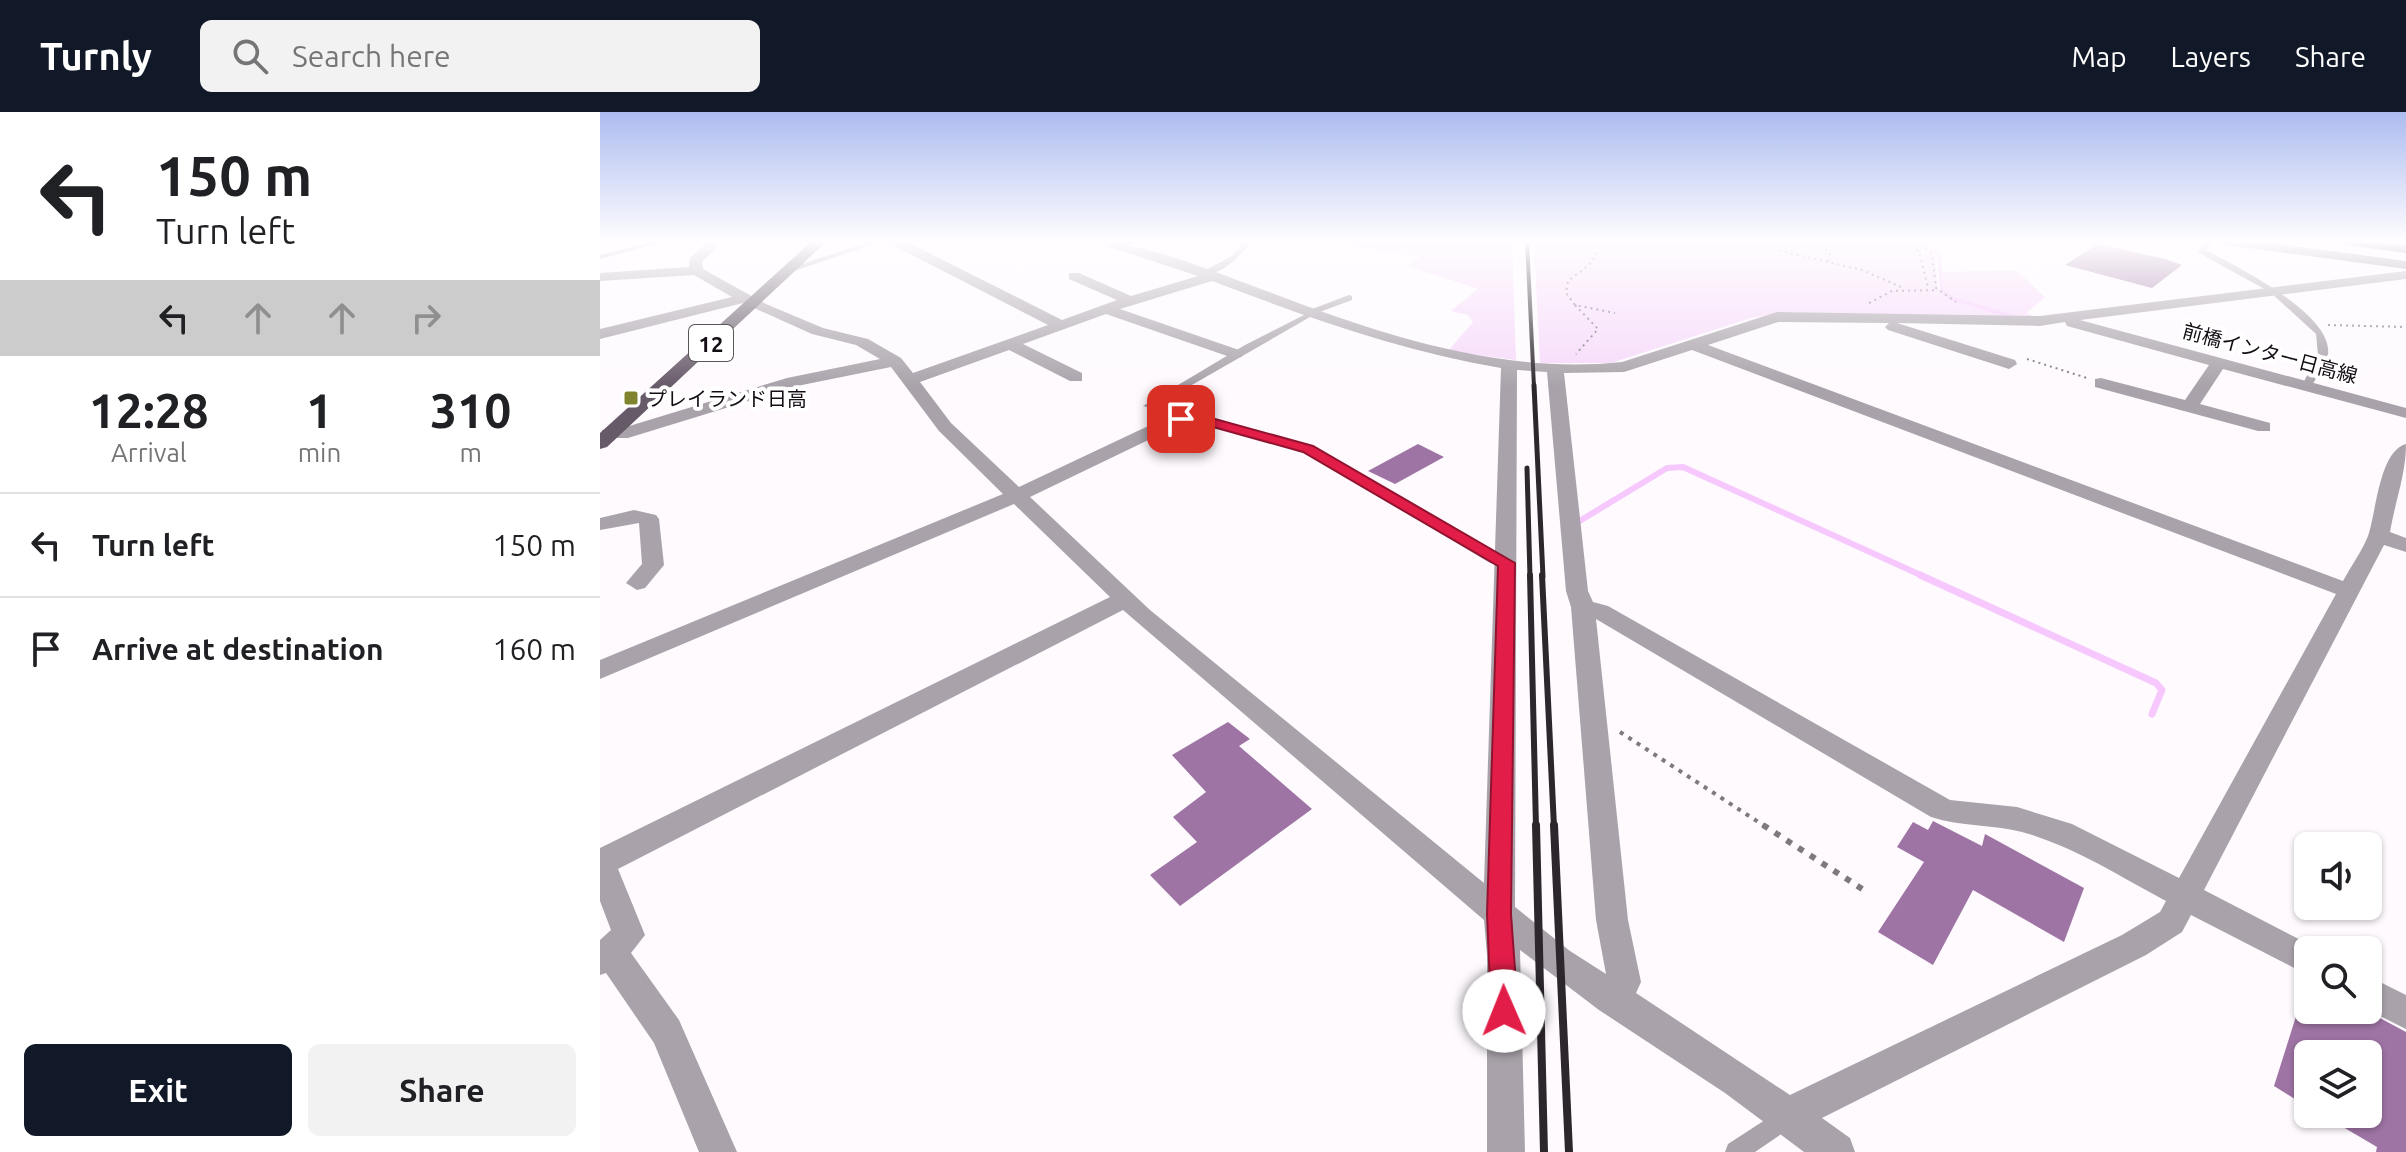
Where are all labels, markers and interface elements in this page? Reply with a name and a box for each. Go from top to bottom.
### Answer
search box [200,20,760,92]
icon: search [228,34,272,78]
text: Turnly [40,35,152,77]
text: Search here [292,39,451,73]
text: Map [2071,41,2127,72]
text: Layers [2171,41,2251,72]
text: Share [2295,41,2366,72]
icon: left [24,144,128,248]
text: 150 m [156,144,312,207]
text: Turn left [156,210,295,251]
icon: left [152,296,196,340]
icon: ahead [236,296,280,340]
icon: ahead [320,296,364,340]
icon: right [404,296,448,340]
street label: 前橋インター日高線 [2180,319,2360,387]
road number: 12 [689,325,733,361]
text: 12:28 [89,383,209,437]
text: 1 [306,383,333,437]
text: 310 [430,383,511,437]
pin [1147,385,1215,453]
place label: プレイランド日高 [647,387,807,410]
marker: プレイランド日高 [622,389,640,407]
icon: arrive [1159,397,1203,441]
text: Arrival [111,438,187,467]
text: min [298,438,341,467]
text: m [459,438,482,467]
icon: left [24,523,68,567]
text: Turn left [92,528,214,562]
text: 150 m [492,528,576,562]
icon: arrive [24,627,68,671]
text: Arrive at destination [92,632,384,666]
text: 160 m [492,632,576,666]
map controls [2294,832,2382,1128]
button: sound [2294,832,2382,920]
button: search [2294,936,2382,1024]
position arrow [1462,969,1546,1053]
button: layers [2294,1040,2382,1128]
button: Exit [24,1044,292,1136]
button: Share [308,1044,576,1136]

